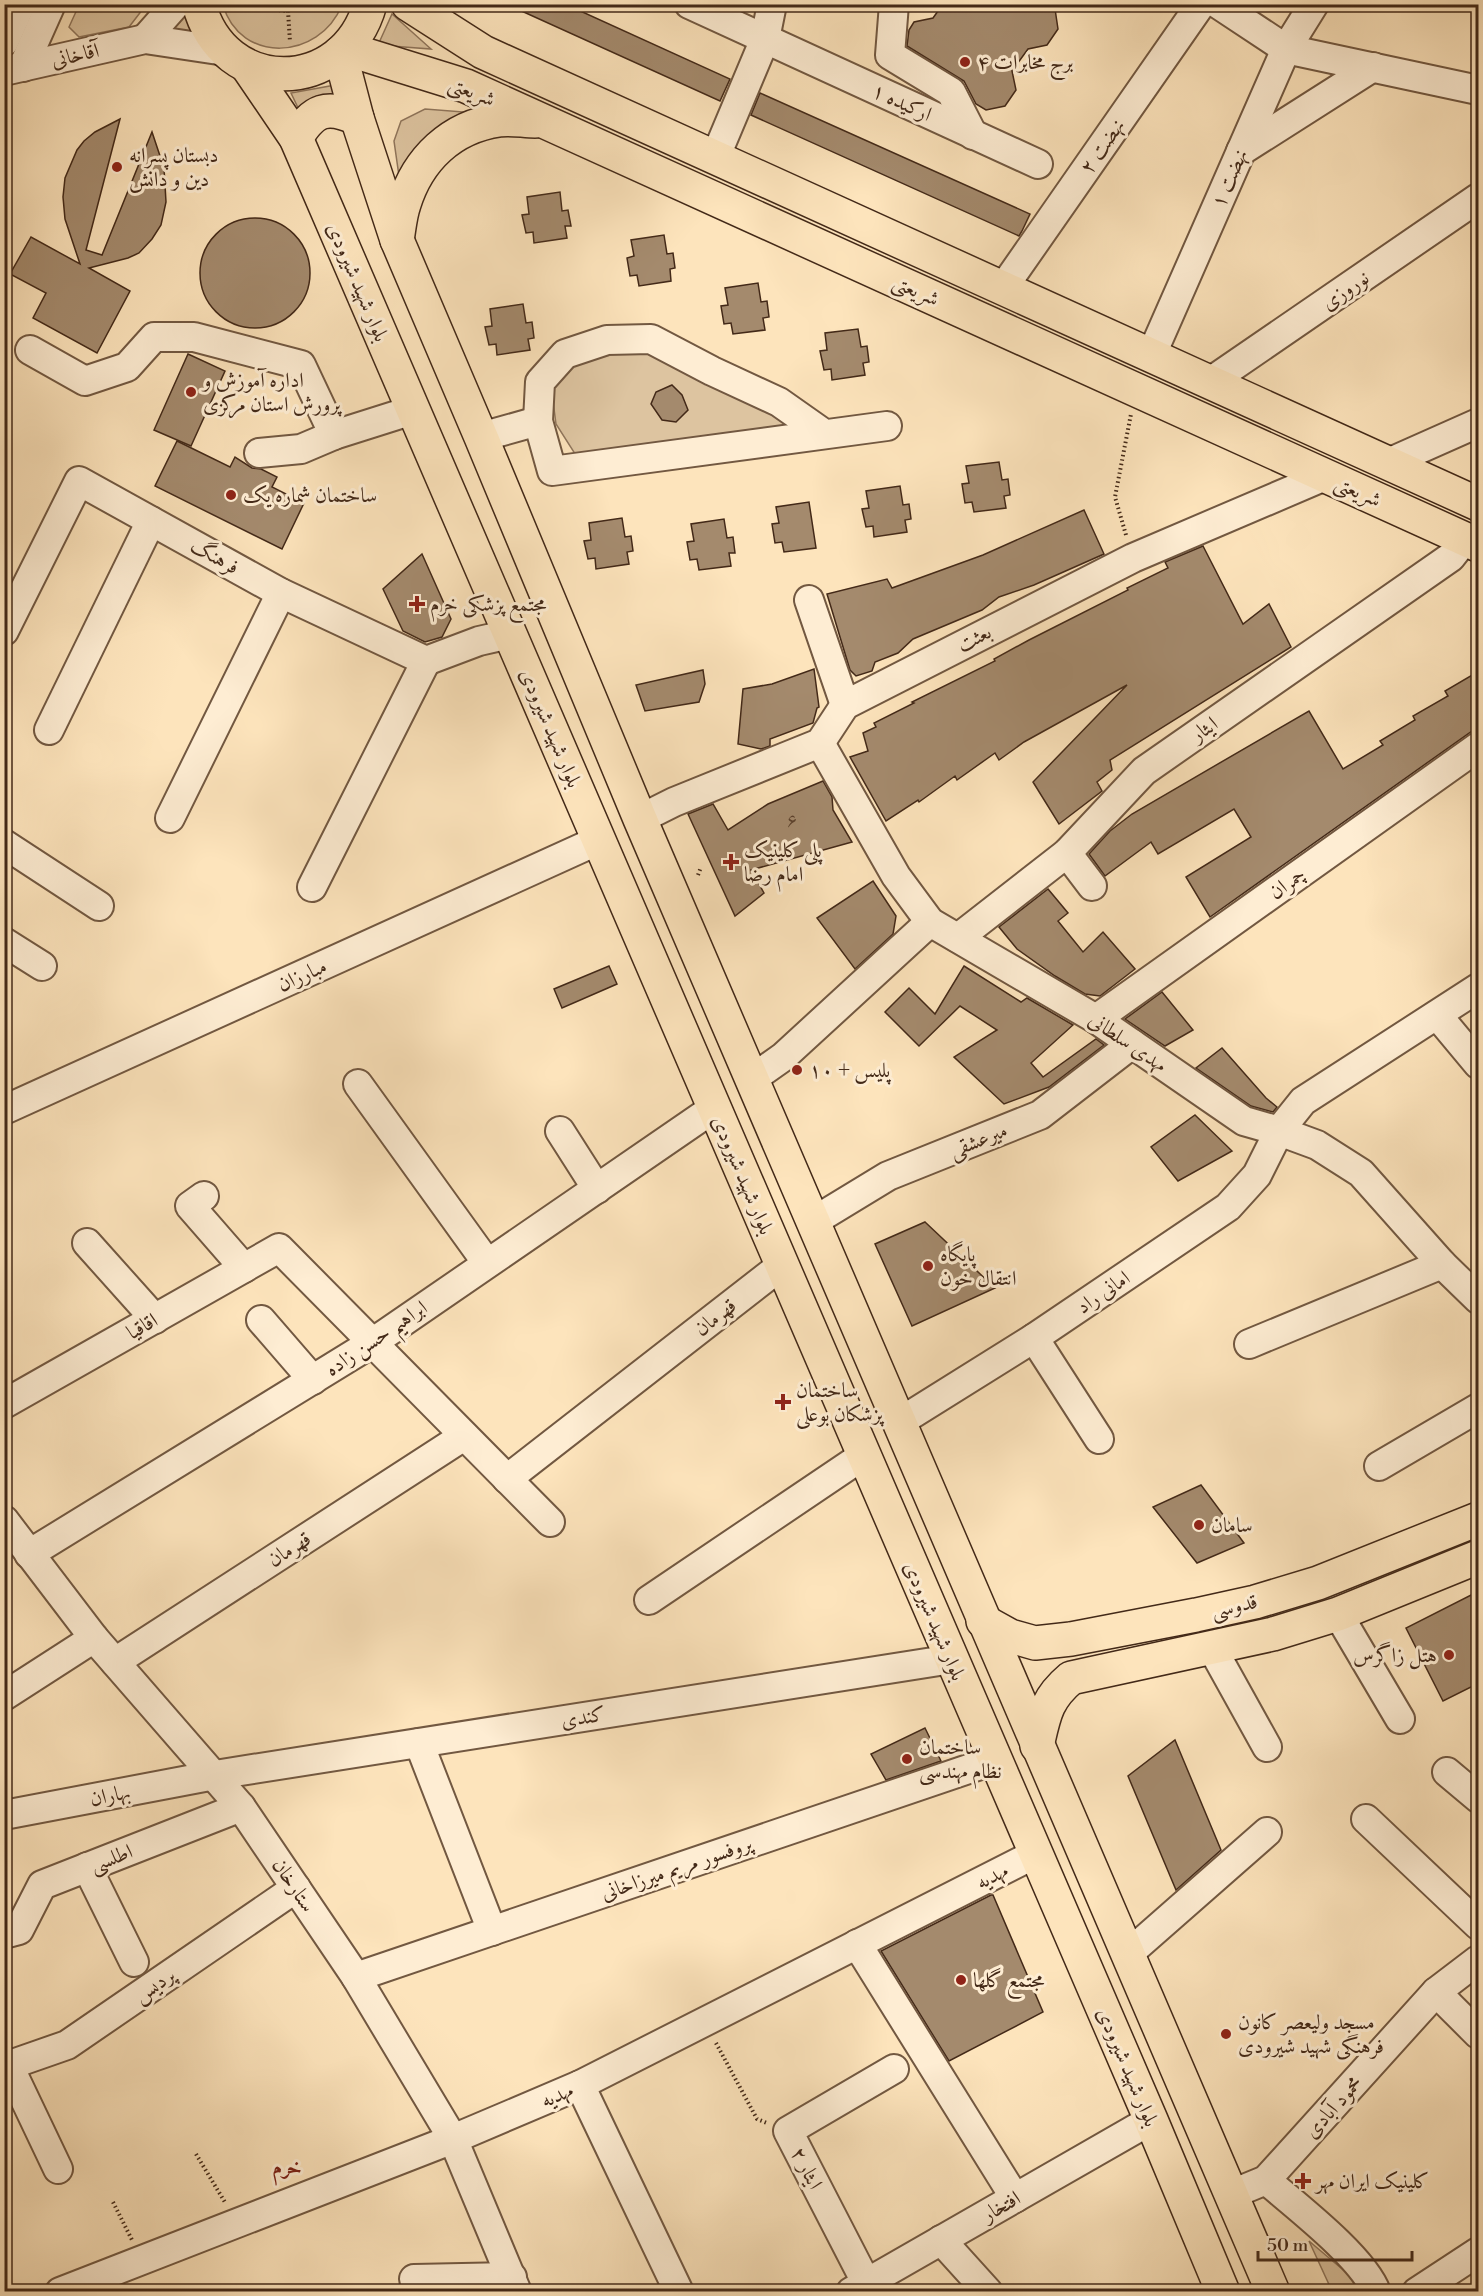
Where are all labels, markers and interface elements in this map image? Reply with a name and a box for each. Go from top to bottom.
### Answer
street label: آقاخانی [48,36,104,74]
place label: برج مخابرات ۴ [977,50,1074,81]
marker: برج مخابرات ۴ [958,55,972,69]
street label: شریعتی [444,71,499,114]
street label: ارکیده ۱ [867,78,936,128]
street label: نهضت ۲ [1075,114,1131,179]
place label: دبستان پسرانه دین و دانش [129,143,218,193]
street label: نهضت ۱ [1206,145,1254,212]
marker: دبستان پسرانه دین و دانش [110,160,124,174]
street label: بلوار شهید شیرودی [320,219,394,346]
street label: نوروزی [1317,265,1375,317]
street label: شریعتی [888,269,943,314]
place label: اداره آموزش و پرورش استان مرکزی [201,367,343,419]
marker: اداره آموزش و پرورش استان مرکزی [184,385,198,399]
street label: شریعتی [1330,470,1385,515]
place label: ساختمان شماره یک [243,483,377,509]
marker: ساختمان شماره یک [224,488,238,502]
street label: فرهنگ [186,532,244,581]
place label: مجتمع پزشکی خرم [430,592,547,623]
marker: مجتمع پزشکی خرم [408,595,426,613]
street label: بعثت [953,619,996,658]
street label: بلوار شهید شیرودی [513,665,587,792]
street label: ایثار [1184,711,1223,749]
house number: ۶ [787,809,797,832]
place label: پلی کلینیک امام رضا [744,838,823,892]
marker: پلی کلینیک امام رضا [722,853,740,871]
street label: چمران [1264,862,1311,906]
street label: مبارزان [274,954,331,998]
street label: مهدی سلطانی [1083,1007,1172,1079]
place label: پلیس + ۱۰ [809,1058,891,1085]
marker: پلیس + ۱۰ [790,1063,804,1077]
street label: بلوار شهید شیرودی [705,1112,779,1239]
street label: میرعشقی [945,1118,1012,1165]
place label: پایگاه انتقال خون [940,1241,1017,1292]
marker: پایگاه انتقال خون [921,1259,935,1273]
street label: امانی راد [1072,1265,1136,1320]
street label: قهرمان [689,1293,742,1342]
street label: ابراهیم حسن زاده [320,1295,437,1388]
street label: اقاقیا [122,1308,163,1346]
place label: ساختمان پزشکان بوعلی [796,1378,885,1430]
marker: ساختمان پزشکان بوعلی [774,1393,792,1411]
place label: سامان [1211,1513,1253,1539]
marker: سامان [1192,1518,1206,1532]
street label: قهرمان [263,1526,316,1573]
street label: بلوار شهید شیرودی [897,1558,971,1685]
street label: قدوسی [1208,1589,1260,1626]
place label: هتل زاگرس [1353,1641,1437,1670]
marker: هتل زاگرس [1442,1648,1456,1662]
street label: کندی [559,1702,607,1734]
place label: ساختمان نظام مهندسی [919,1735,1002,1789]
marker: ساختمان نظام مهندسی [900,1752,914,1766]
street label: بهاران [88,1779,133,1813]
street label: پروفسور مریم میرزاخانی [597,1830,759,1911]
street label: اطلسی [86,1839,137,1880]
street label: ستارخان [266,1854,321,1918]
street label: مهدیه [972,1858,1013,1896]
street label: پردیس [129,1961,182,2009]
place label: مجتمع گلها [973,1967,1045,1999]
marker: مجتمع گلها [954,1973,968,1987]
street label: بلوار شهید شیرودی [1090,2004,1164,2131]
place label: مسجد ولیعصر کانون فرهنگی شهید شیرودی [1238,2010,1384,2060]
marker: مسجد ولیعصر کانون فرهنگی شهید شیرودی [1219,2027,1233,2041]
street label: محمود آبادی [1298,2070,1369,2144]
street label: مهدیه [537,2078,578,2114]
street label: ایثار ۲ [785,2143,828,2194]
district label: خرم [272,2154,302,2186]
place label: کلینیک ایران مهر [1314,2169,1430,2195]
marker: کلینیک ایران مهر [1294,2172,1312,2190]
street label: افتخار [976,2186,1025,2229]
scale bar [1258,2224,1412,2262]
text: 50 m [1267,2234,1309,2257]

